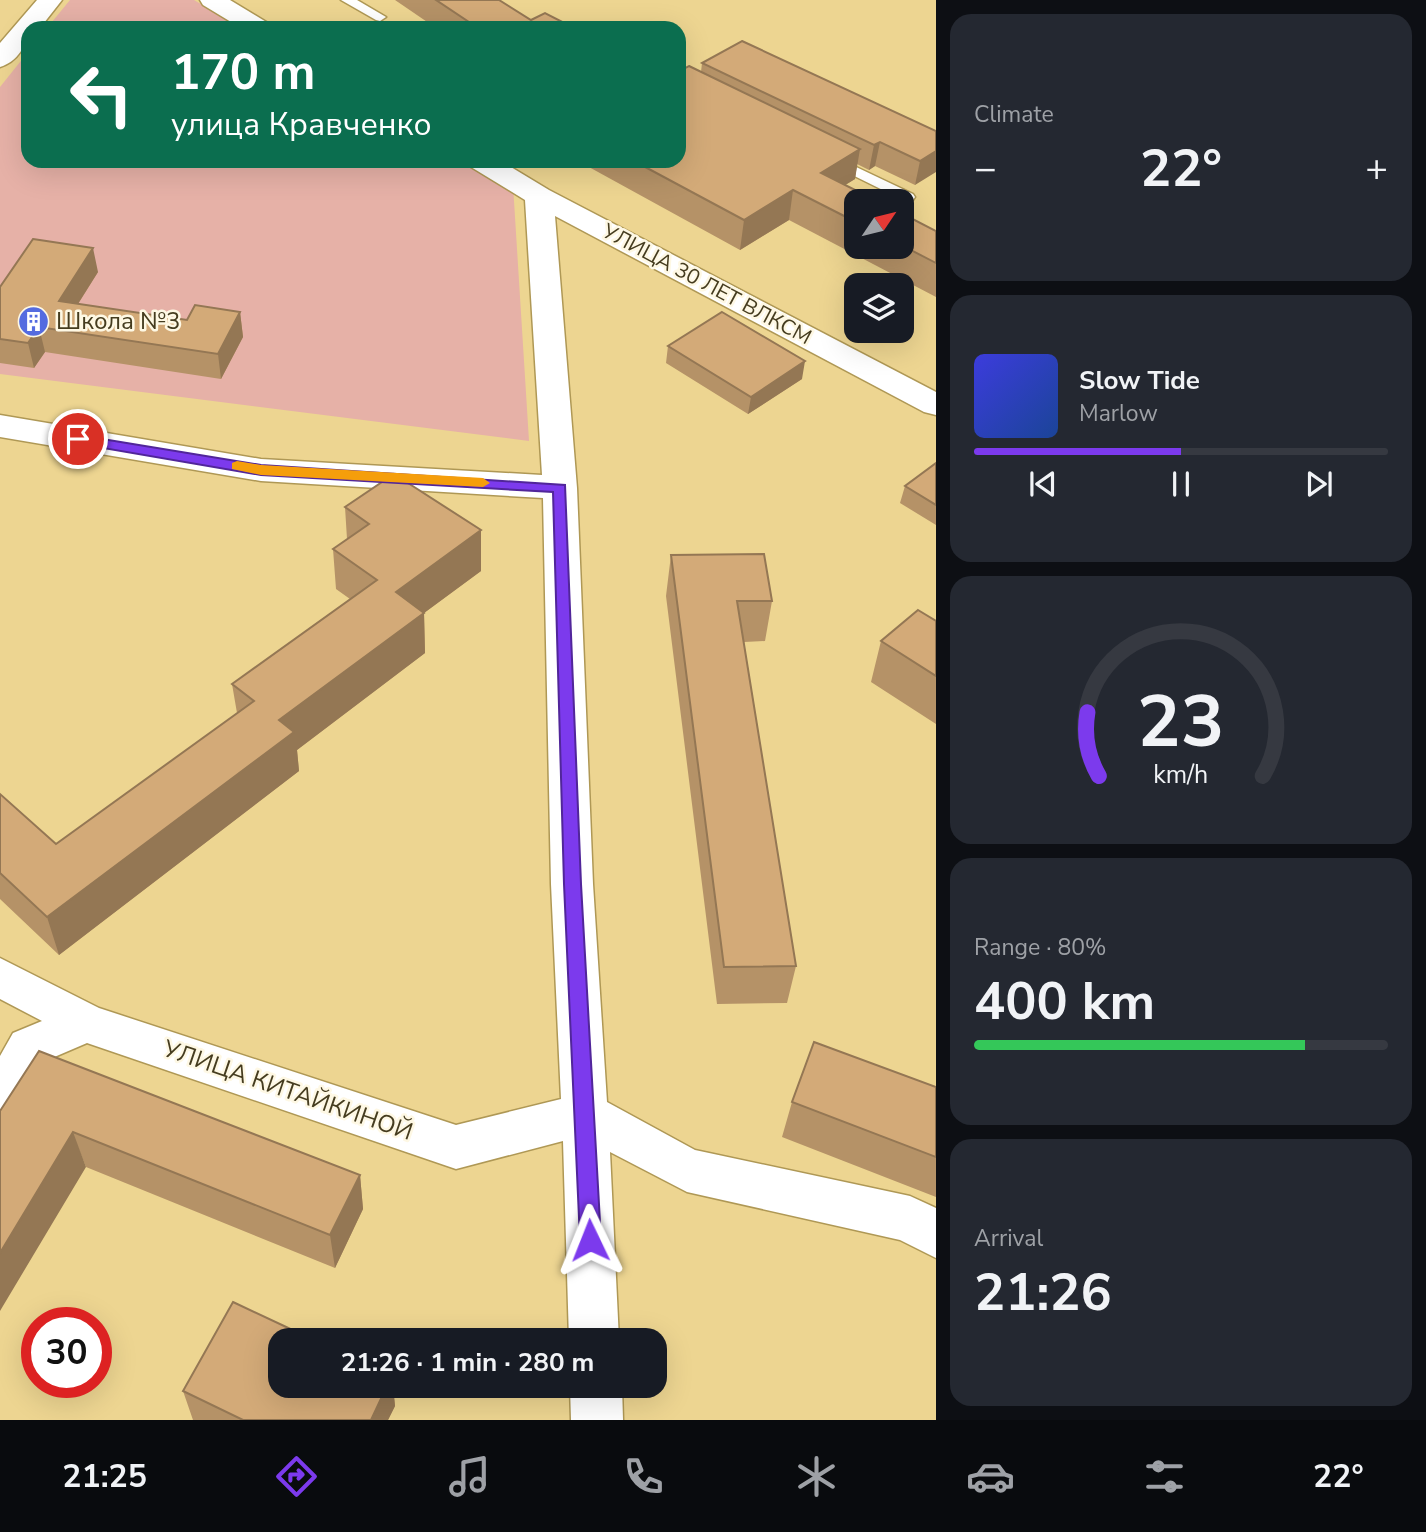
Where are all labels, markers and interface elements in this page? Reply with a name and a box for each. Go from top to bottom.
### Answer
text: 170 m [171,39,315,106]
icon: left [56,49,147,140]
text: Climate [974,99,1054,130]
text: улица Кравченко [171,103,432,146]
text: 22° [1140,133,1222,204]
text: − [974,143,997,194]
text: + [1365,143,1388,194]
north arrow [844,189,914,259]
map controls [844,189,914,343]
street label: УЛИЦА 30 ЛЕТ ВЛКСМ [597,216,816,351]
button: layers [844,273,914,343]
building icon: Школа №3 [16,304,50,338]
place label: Школа №3 [56,305,180,337]
text: Slow Tide [1079,363,1200,398]
text: Marlow [1079,398,1158,429]
pin [48,409,108,469]
icon: arrive [59,420,97,458]
icon: previous [1024,465,1062,503]
icon: pause [1162,465,1200,503]
icon: next [1300,465,1338,503]
text: 23 [1137,672,1225,772]
text: km/h [1153,758,1209,792]
text: Range · 80% [974,932,1106,963]
text: 400 km [974,966,1155,1037]
street label: УЛИЦА КИТАЙКИНОЙ [158,1032,417,1148]
position arrow [553,1203,627,1277]
text: Arrival [974,1223,1043,1254]
text: 21:26 [974,1257,1112,1328]
speed limit sign: 30 [21,1307,112,1398]
text: 21:26 · 1 min · 280 m [341,1345,594,1380]
icon: directions [272,1452,321,1501]
icon: music [445,1452,494,1501]
icon: phone [619,1452,668,1501]
icon: climate [792,1452,841,1501]
icon: car [966,1452,1015,1501]
icon: filters [1140,1452,1189,1501]
text: 21:25 [62,1455,147,1498]
text: 22° [1313,1455,1364,1498]

